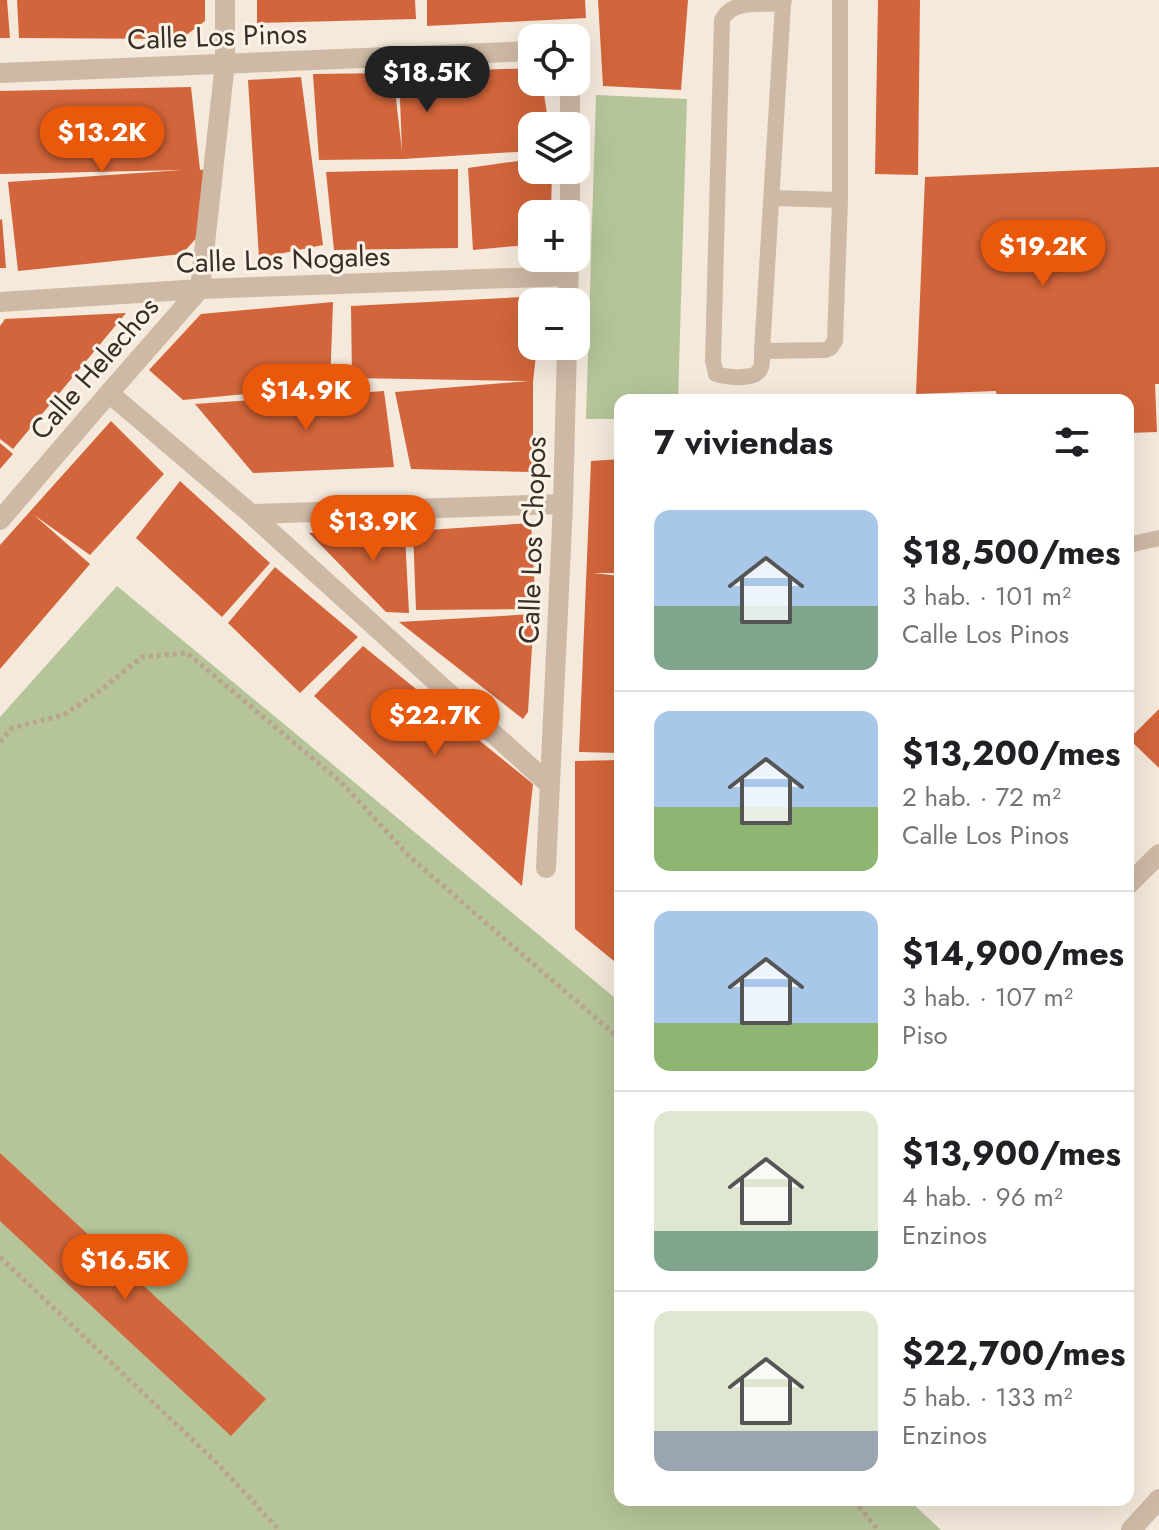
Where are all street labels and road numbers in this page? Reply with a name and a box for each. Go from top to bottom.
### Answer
street label: Calle Los Pinos [126,13,308,60]
street label: Calle Los Nogales [175,235,391,284]
street label: Calle Helechos [20,288,168,449]
street label: Calle Los Chopos [508,436,557,644]

